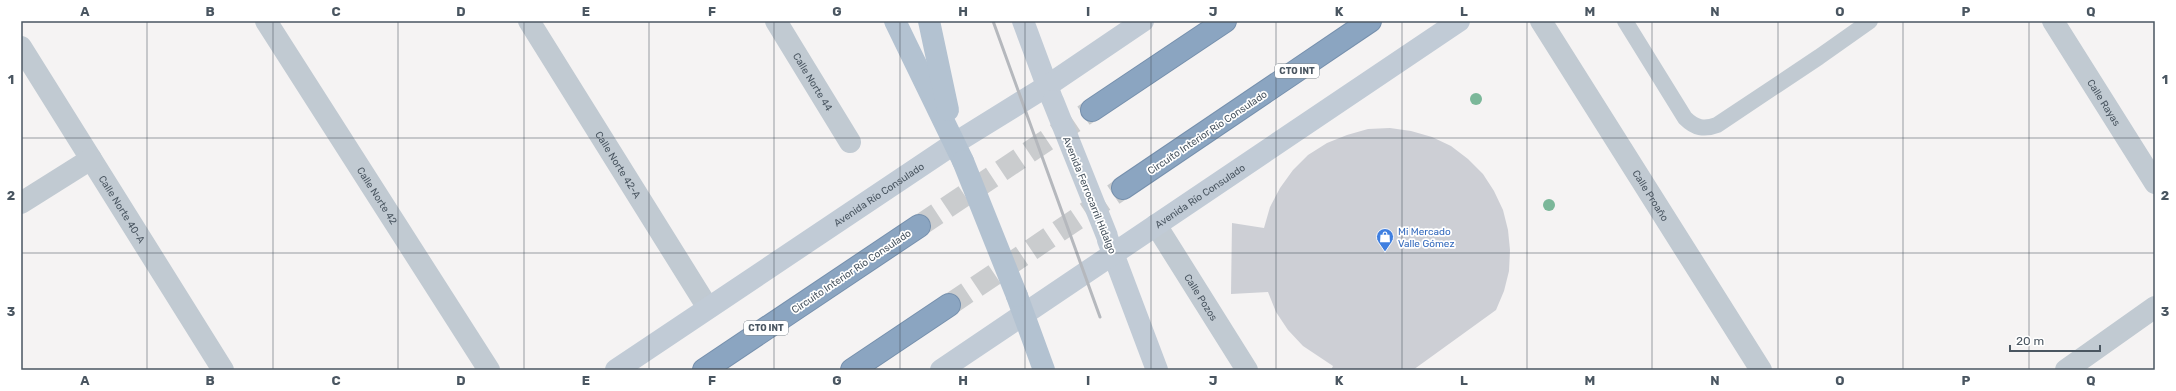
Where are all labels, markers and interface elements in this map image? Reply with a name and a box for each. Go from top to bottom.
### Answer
text: A [80,4,90,19]
text: B [205,4,215,19]
text: C [331,4,341,19]
text: D [456,4,466,19]
text: E [582,4,590,19]
text: F [708,4,716,19]
text: G [832,4,842,19]
text: H [958,4,968,19]
text: I [1086,4,1090,19]
text: J [1209,4,1217,19]
text: K [1335,4,1344,19]
text: L [1460,4,1468,19]
text: M [1585,4,1595,19]
text: N [1710,4,1720,19]
text: O [1835,4,1845,19]
text: P [1962,4,1971,19]
text: Q [2086,4,2096,19]
street label: Calle Norte 44 [790,51,835,113]
road number: CTO INT [1275,64,1319,78]
text: 1 [8,72,14,87]
text: 1 [2162,72,2168,87]
street label: Calle Rayas [2084,77,2123,128]
street label: Circuito Interior Río Consulado [1146,88,1270,177]
street label: Calle Norte 42-A [592,129,643,201]
street label: Avenida Ferrocarril Hidalgo [1060,135,1118,256]
street label: Avenida Río Consulado [832,160,927,230]
street label: Avenida Río Consulado [1153,162,1248,231]
street label: Calle Norte 42 [354,165,399,227]
street label: Calle Proaño [1629,168,1671,224]
street label: Calle Norte 40-A [96,173,147,246]
text: 2 [7,188,15,203]
text: 2 [2161,188,2169,203]
place label: Mi Mercado Valle Gómez [1398,226,1455,250]
street label: Circuito Interior Río Consulado [790,227,914,316]
shop icon: Mi Mercado Valle Gómez [1375,227,1395,252]
street label: Calle Pozos [1181,272,1220,323]
text: 3 [7,304,16,319]
text: 3 [2161,304,2170,319]
road number: CTO INT [744,321,788,335]
scale bar [2010,327,2100,353]
text: 20 m [2016,334,2044,348]
text: A [80,373,90,388]
text: B [205,373,215,388]
text: C [331,373,341,388]
text: D [456,373,466,388]
text: E [582,373,590,388]
text: F [708,373,716,388]
text: G [832,373,842,388]
text: H [958,373,968,388]
text: I [1086,373,1090,388]
text: J [1209,373,1217,388]
text: K [1335,373,1344,388]
text: L [1460,373,1468,388]
text: M [1585,373,1595,388]
text: N [1710,373,1720,388]
text: O [1835,373,1845,388]
text: P [1962,373,1971,388]
text: Q [2086,373,2096,388]

